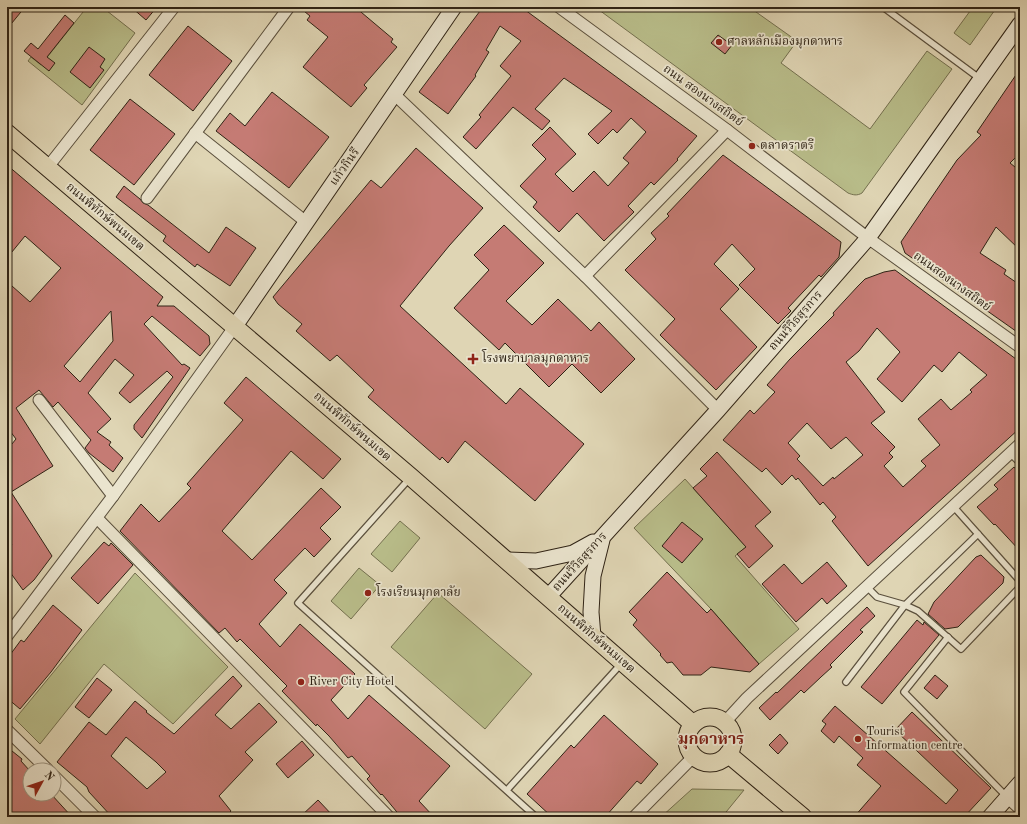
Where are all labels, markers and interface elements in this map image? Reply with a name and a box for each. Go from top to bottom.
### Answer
place label: ศาลหลักเมืองมุกดาหาร [727,34,843,49]
marker: ศาลหลักเมืองมุกดาหาร [714,37,724,47]
street label: ถนน สองนางสถิตย์ [661,61,746,129]
place label: ตลาดราตรี [760,138,814,152]
marker: ตลาดราตรี [747,141,757,151]
street label: แก้วกินรี [326,145,362,188]
street label: ถนนพิทักษ์พนมเขต [64,179,148,253]
street label: ถนนสองนางสถิตย์ [911,248,994,314]
street label: ถนนวิวิธสุรการ [766,288,826,354]
place label: โรงพยาบาลมุกดาหาร [481,349,589,366]
marker: โรงพยาบาลมุกดาหาร [467,353,479,365]
street label: ถนนพิทักษ์พนมเขต [311,389,394,464]
street label: ถนนวิวิธสุรการ [549,529,610,594]
place label: โรงเรียนมุกดาลัย [375,583,461,600]
marker: โรงเรียนมุกดาลัย [363,588,373,598]
street label: ถนนพิทักษ์พนมเขต [555,601,638,676]
place label: River City Hotel [309,676,394,688]
marker: River City Hotel [296,677,306,687]
place label: Tourist Information centre [866,726,963,752]
district label: มุกดาหาร [678,732,744,750]
marker: Tourist Information centre [853,734,863,744]
north arrow [22,762,62,802]
text: N [42,770,56,784]

